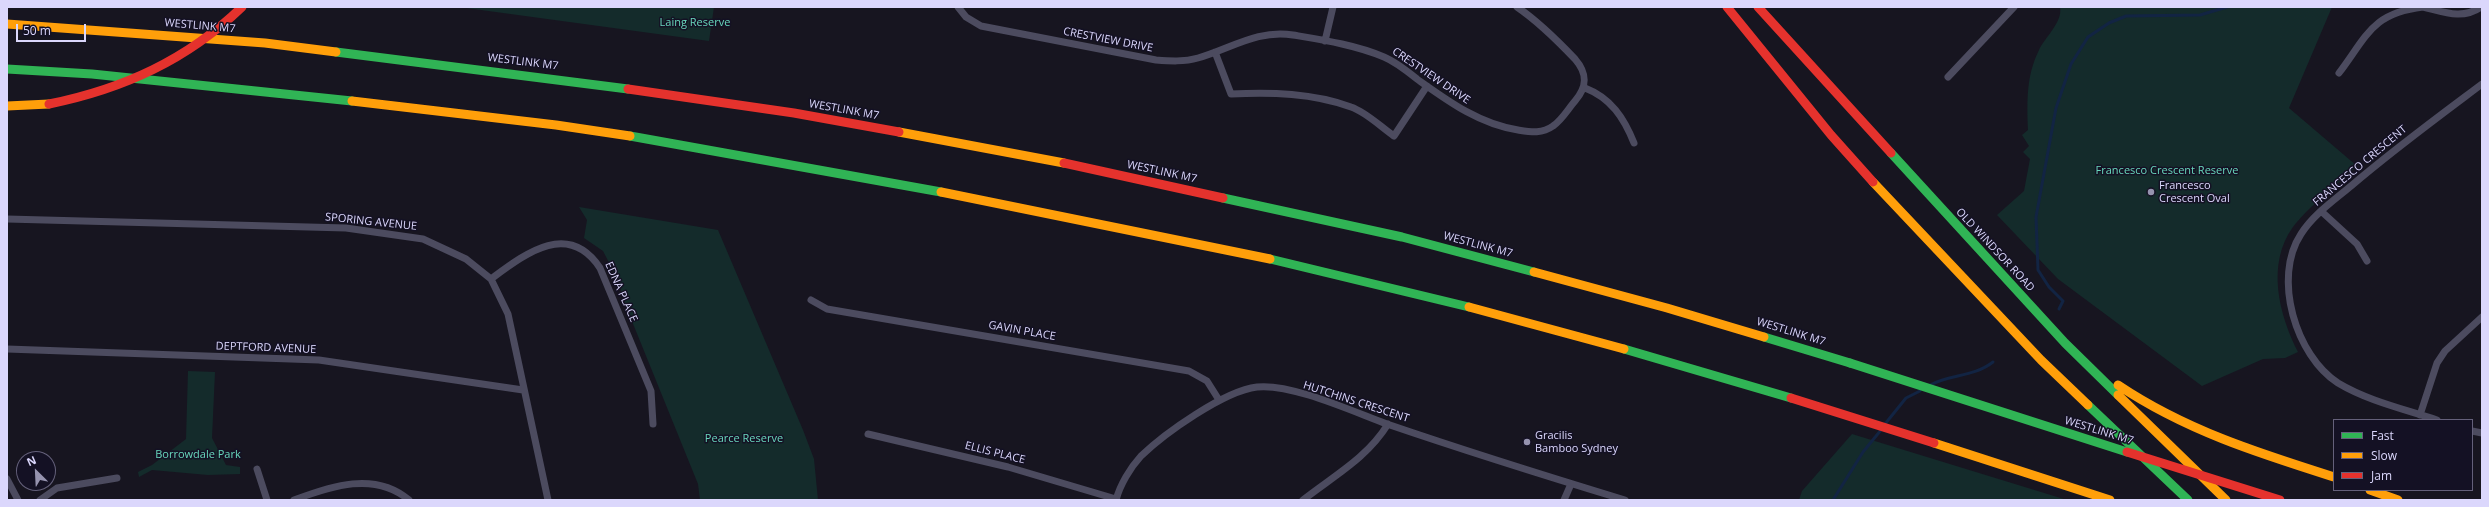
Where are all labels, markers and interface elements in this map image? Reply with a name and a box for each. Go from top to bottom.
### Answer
scale bar [18,16,88,42]
street label: WESTLINK M7 [164,16,236,36]
park label: Laing Reserve [660,16,730,30]
text: 50 m [23,22,51,39]
street label: CRESTVIEW DRIVE [1062,25,1154,55]
street label: CRESTVIEW DRIVE [1390,45,1472,107]
street label: WESTLINK M7 [487,51,559,73]
street label: WESTLINK M7 [808,97,880,123]
street label: FRANCESCO CRESCENT [2310,123,2410,209]
street label: WESTLINK M7 [1126,158,1198,186]
park label: Francesco Crescent Reserve [2096,164,2238,178]
place label: Francesco Crescent Oval [2159,179,2230,205]
marker: Francesco Crescent Oval [2146,187,2156,197]
street label: OLD WINDSOR ROAD [1953,206,2037,294]
street label: SPORING AVENUE [324,211,418,233]
street label: WESTLINK M7 [1442,229,1514,261]
street label: EDNA PLACE [602,260,640,324]
street label: WESTLINK M7 [1755,315,1827,349]
street label: GAVIN PLACE [987,319,1057,343]
street label: DEPTFORD AVENUE [215,340,317,356]
street label: HUTCHINS CRESCENT [1301,379,1411,425]
street label: WESTLINK M7 [2063,414,2135,448]
legend [2333,419,2473,491]
text: Fast [2371,427,2394,444]
place label: Gracilis Bamboo Sydney [1535,429,1618,455]
park label: Pearce Reserve [705,432,783,446]
marker: Gracilis Bamboo Sydney [1522,437,1532,447]
street label: ELLIS PLACE [963,439,1027,467]
text: Slow [2371,447,2397,464]
park label: Borrowdale Park [155,448,241,462]
north arrow [16,451,56,491]
text: N [24,452,38,469]
text: Jam [2371,467,2392,484]

